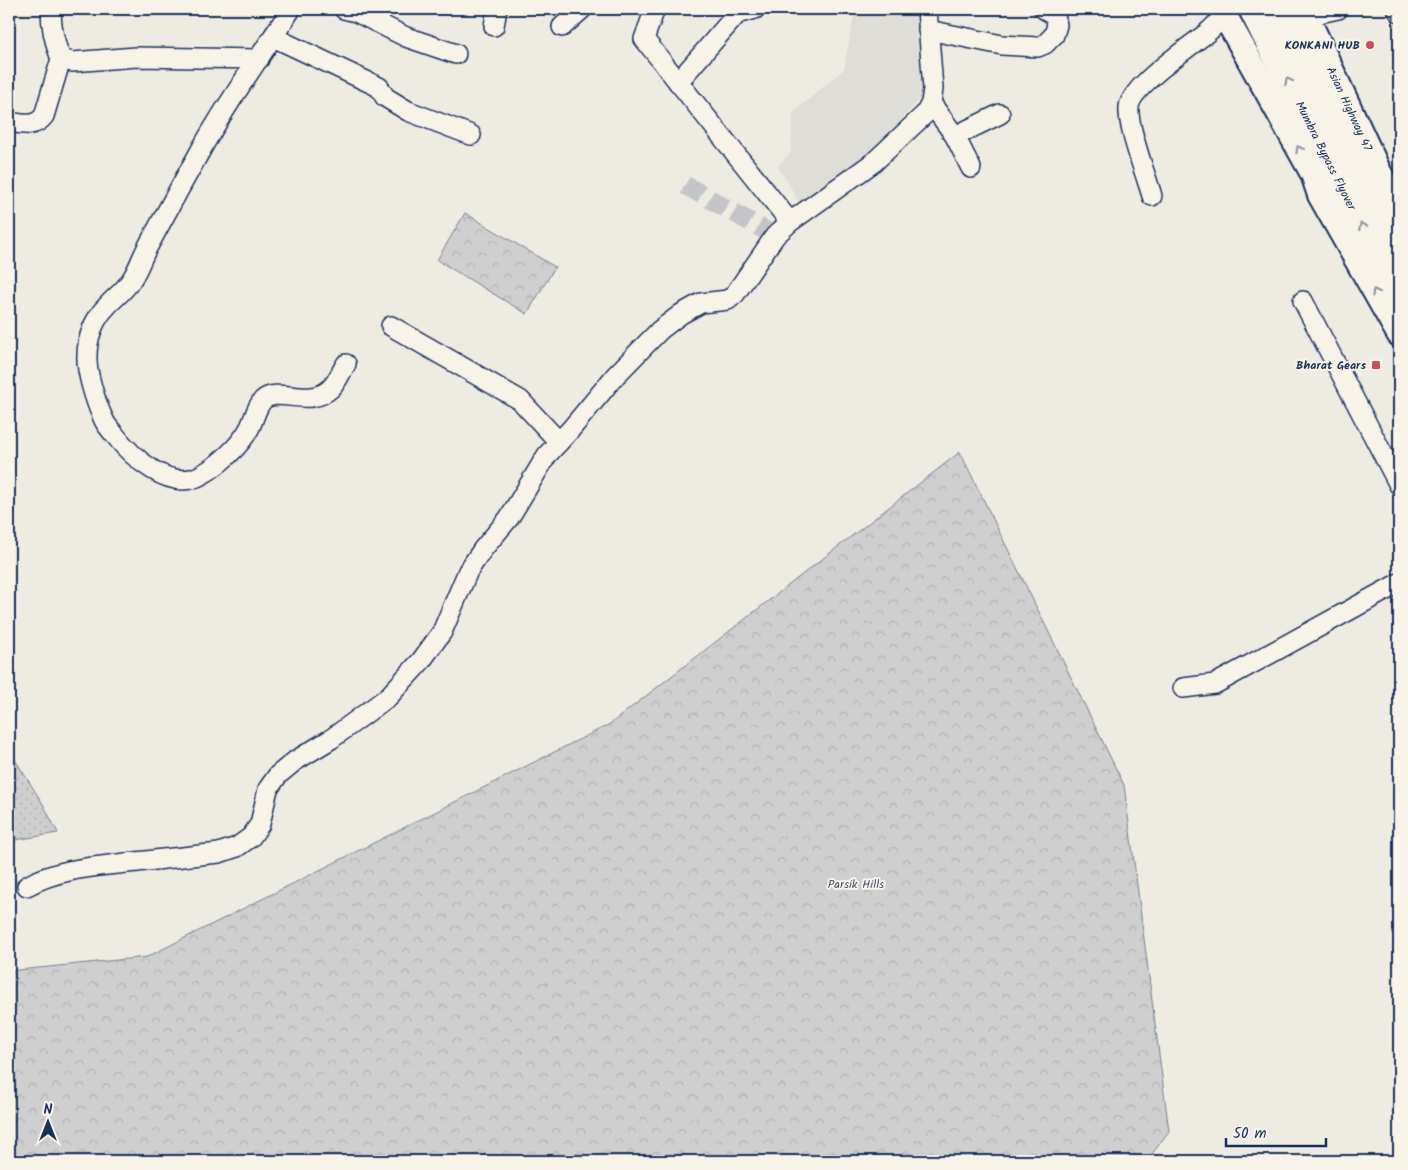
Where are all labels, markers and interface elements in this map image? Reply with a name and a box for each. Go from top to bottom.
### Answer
place label: KONKANI HUB [1285,36,1360,55]
marker: KONKANI HUB [1364,39,1376,51]
street label: Asian Highway 47 [1321,63,1377,155]
one-way arrow [1284,77,1294,86]
street label: Mumbra Bypass Flyover [1290,98,1361,215]
one-way arrow [1295,145,1305,154]
one-way arrow [1358,222,1368,231]
one-way arrow [1371,288,1381,297]
place label: Bharat Gears [1296,356,1366,375]
marker: Bharat Gears [1370,359,1382,371]
park label: Parsik Hills [828,875,884,894]
north arrow [22,1098,72,1148]
text: N [44,1099,53,1121]
scale bar [1226,1115,1326,1147]
text: 50 m [1233,1122,1267,1146]

